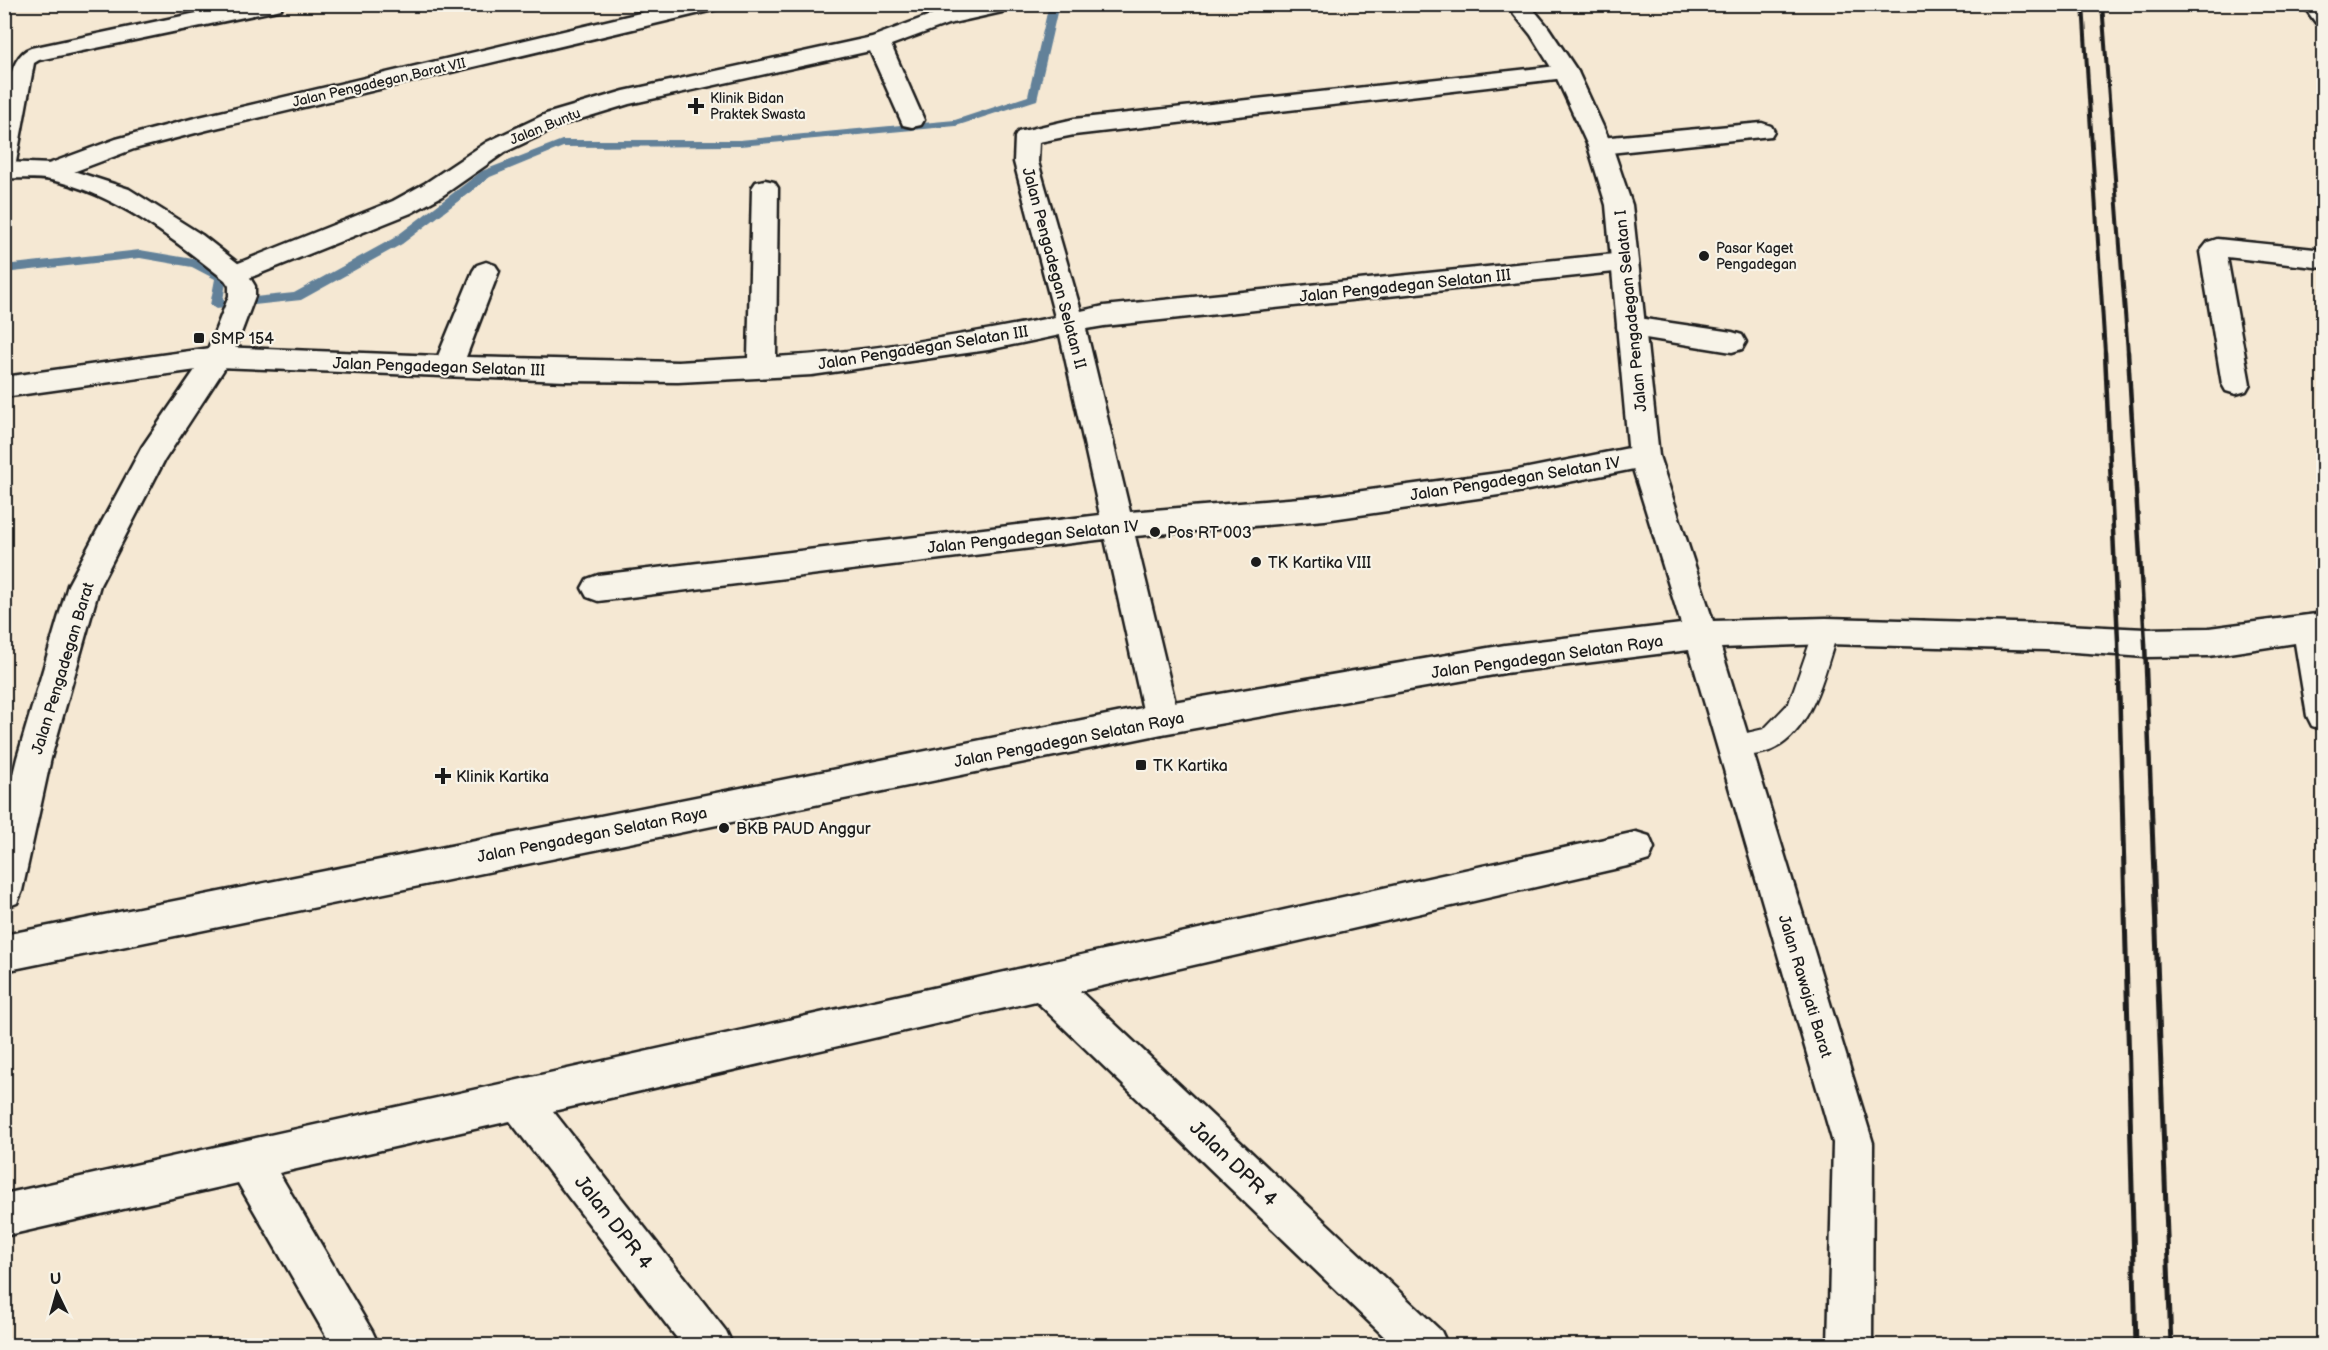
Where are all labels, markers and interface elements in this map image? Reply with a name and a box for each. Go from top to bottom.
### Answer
street label: Jalan Pengadegan Barat VII [291,54,467,111]
place label: Klinik Bidan Praktek Swasta [710,90,806,123]
marker: Klinik Bidan Praktek Swasta [687,97,705,115]
street label: Jalan Buntu [507,105,583,148]
street label: Jalan Pengadegan Selatan II [1018,166,1090,371]
street label: Jalan Pengadegan Selatan I [1611,209,1652,413]
place label: Pasar Kaget Pengadegan [1716,240,1797,273]
marker: Pasar Kaget Pengadegan [1697,249,1711,263]
street label: Jalan Pengadegan Selatan III [1298,266,1512,307]
street label: Jalan Pengadegan Selatan III [817,322,1030,374]
place label: SMP 154 [211,330,274,349]
marker: SMP 154 [192,331,206,345]
street label: Jalan Pengadegan Selatan III [332,354,546,381]
street label: Jalan Pengadegan Selatan IV [1409,453,1622,505]
street label: Jalan Pengadegan Selatan IV [926,517,1140,558]
place label: Pos RT 003 [1167,524,1252,543]
marker: Pos RT 003 [1148,525,1162,539]
place label: TK Kartika VIII [1268,554,1371,573]
marker: TK Kartika VIII [1249,555,1263,569]
street label: Jalan Pengadegan Barat [28,580,99,757]
street label: Jalan Pengadegan Selatan Raya [1430,632,1664,683]
street label: Jalan Pengadegan Selatan Raya [953,709,1186,772]
place label: TK Kartika [1153,757,1228,776]
marker: TK Kartika [1134,758,1148,772]
marker: Klinik Kartika [434,767,452,785]
place label: Klinik Kartika [456,768,549,787]
street label: Jalan Pengadegan Selatan Raya [476,804,709,867]
place label: BKB PAUD Anggur [736,820,871,839]
marker: BKB PAUD Anggur [717,821,731,835]
street label: Jalan Rawajati Barat [1774,913,1835,1060]
street label: Jalan DPR 4 [1184,1116,1282,1211]
street label: Jalan DPR 4 [569,1171,657,1274]
north arrow [27,1263,87,1323]
text: U [49,1270,62,1290]

